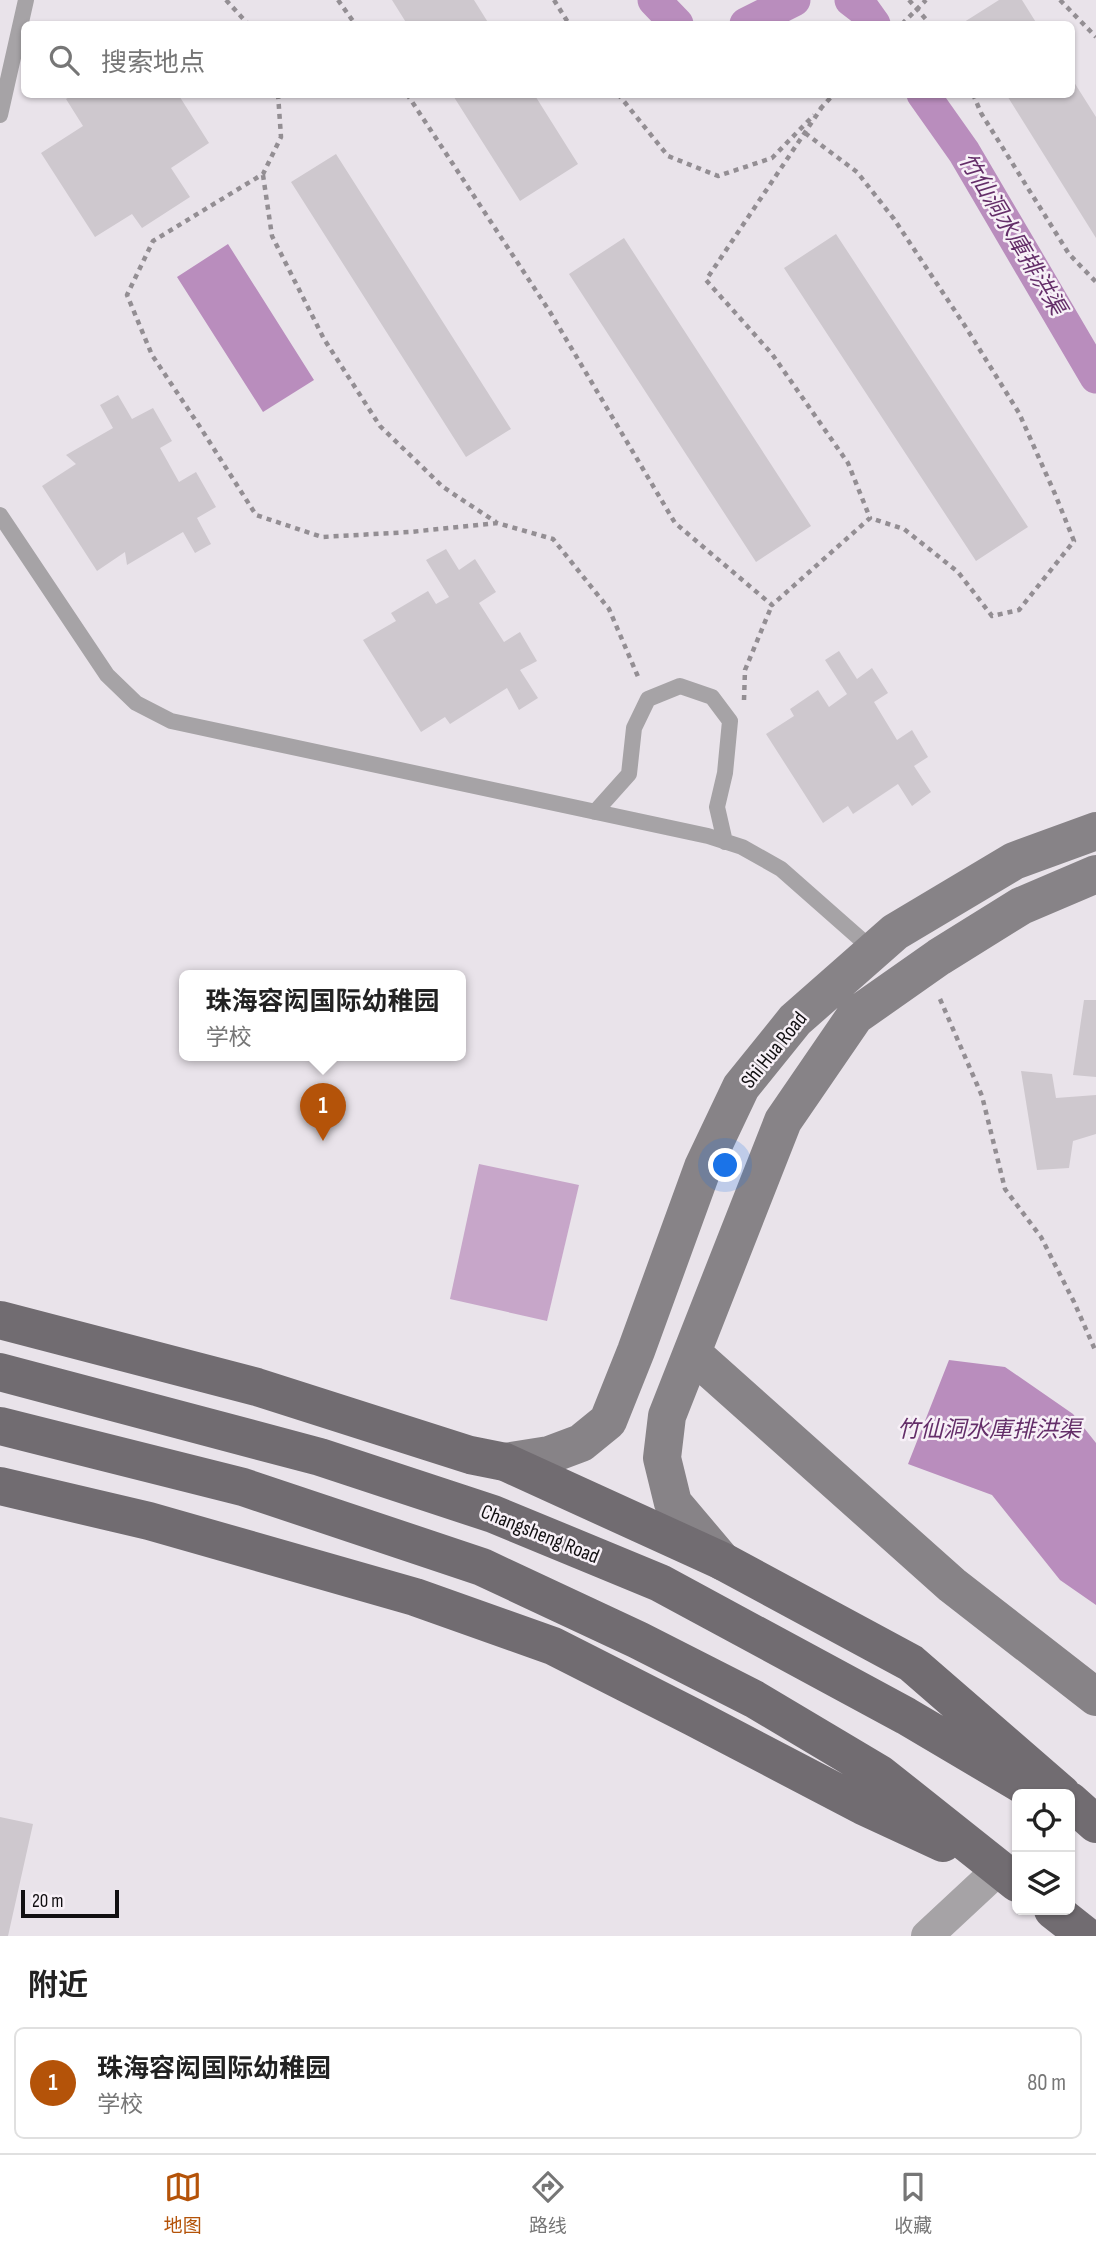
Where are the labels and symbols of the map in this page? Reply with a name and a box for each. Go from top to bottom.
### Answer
water label: 竹仙洞水庫排洪渠 [953,148,1073,323]
street label: Shi Hua Road [736,1007,812,1093]
pin: 1 [300,1083,346,1141]
your location [708,1148,742,1182]
water label: 竹仙洞水庫排洪渠 [897,1416,1084,1444]
street label: Changsheng Road [477,1499,603,1569]
scale bar [21,1887,119,1919]

